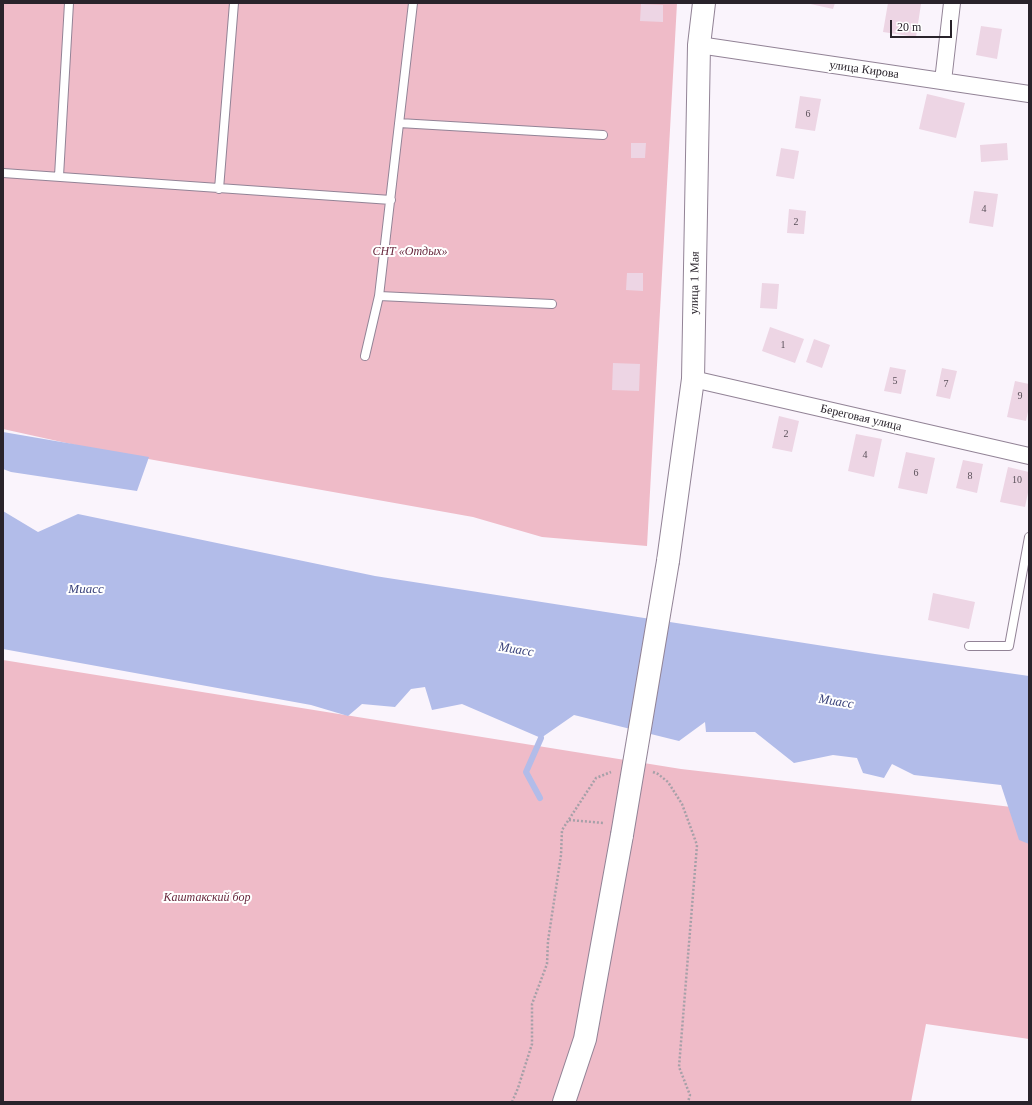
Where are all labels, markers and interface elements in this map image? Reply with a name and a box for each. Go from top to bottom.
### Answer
scale bar [892,12,954,38]
text: 20 m [897,20,921,34]
street label: улица Кирова [828,58,900,82]
house number: 6 [806,108,810,120]
house number: 4 [982,203,986,215]
house number: 2 [794,216,798,228]
park label: СНТ «Отдых» [372,245,448,259]
street label: улица 1 Мая [687,251,703,315]
house number: 1 [780,339,786,351]
house number: 5 [892,375,898,387]
house number: 7 [944,378,948,390]
house number: 9 [1018,390,1022,402]
street label: Береговая улица [819,402,903,434]
house number: 2 [784,428,788,440]
house number: 4 [862,449,868,461]
house number: 6 [914,467,918,479]
house number: 8 [968,470,972,482]
house number: 10 [1012,474,1022,486]
water label: Миасс [68,582,104,598]
water label: Миасс [497,640,535,660]
water label: Миасс [817,692,855,712]
park label: Каштакский бор [164,891,250,905]

